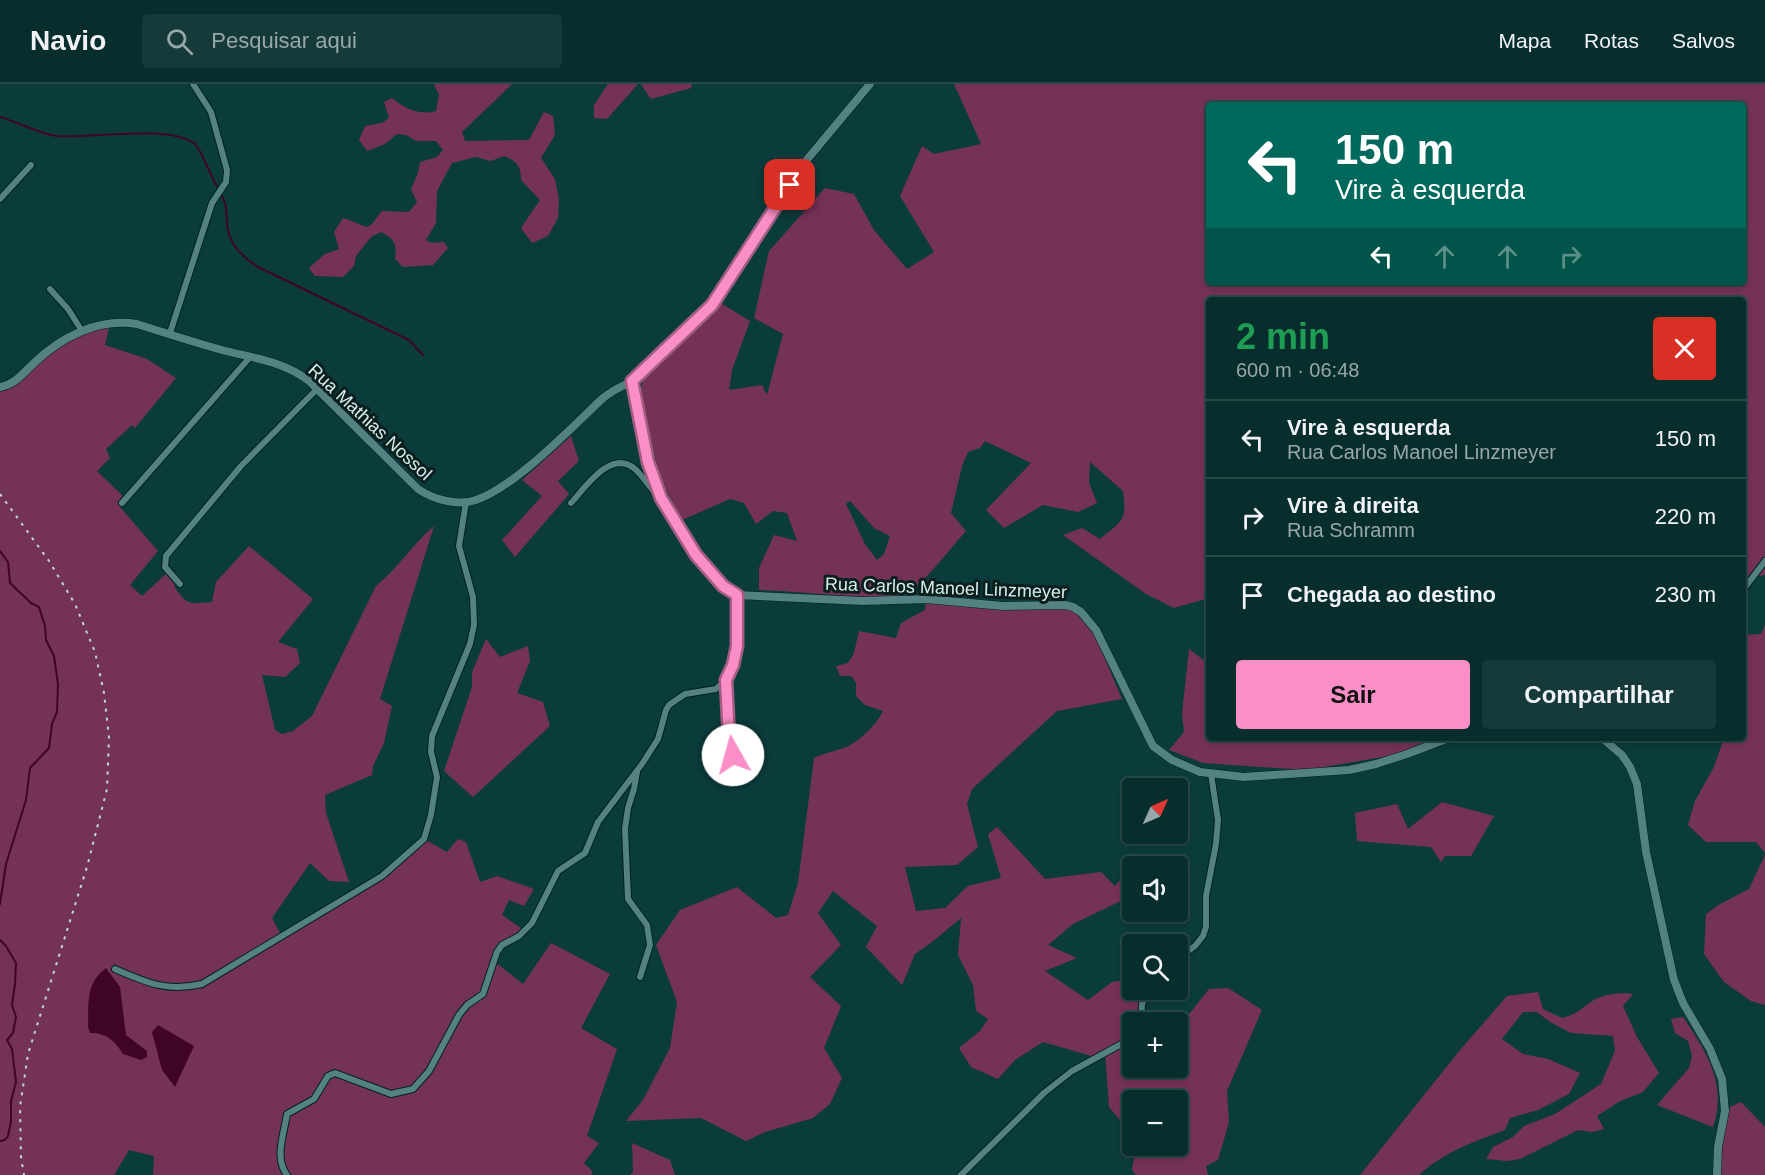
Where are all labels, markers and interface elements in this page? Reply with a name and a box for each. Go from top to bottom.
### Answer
search box [142,14,562,68]
text: Navio [30,25,106,56]
icon: search [163,25,196,58]
text: Pesquisar aqui [211,28,357,53]
text: Mapa [1499,29,1551,52]
text: Rotas [1584,29,1639,52]
text: Salvos [1672,29,1735,52]
icon: left [1236,126,1314,204]
text: 150 m [1335,126,1454,173]
pin [764,159,815,210]
icon: arrive [773,168,806,201]
text: Vire à esquerda [1335,175,1525,205]
icon: left [1365,240,1398,273]
icon: ahead [1428,240,1461,273]
icon: ahead [1491,240,1524,273]
icon: right [1554,240,1587,273]
text: 2 min [1236,316,1330,357]
button: close [1653,317,1716,380]
text: 600 m · 06:48 [1236,359,1359,381]
street label: Rua Mathias Nossol [304,360,436,484]
text: Vire à esquerda [1287,415,1450,440]
icon: left [1236,423,1269,456]
text: 150 m [1655,426,1716,451]
text: Rua Carlos Manoel Linzmeyer [1287,441,1556,463]
text: Vire à direita [1287,493,1419,518]
icon: right [1236,501,1269,534]
text: 220 m [1655,504,1716,529]
text: Rua Schramm [1287,519,1415,541]
street label: Rua Carlos Manoel Linzmeyer [825,574,1067,602]
icon: arrive [1236,579,1269,612]
text: Chegada ao destino [1287,582,1496,607]
text: 230 m [1655,582,1716,607]
button: Sair [1236,660,1470,729]
button: Compartilhar [1482,660,1716,729]
position arrow [701,723,765,787]
north arrow [1122,778,1188,844]
map controls [1122,778,1188,1156]
button: sound [1122,856,1188,922]
button: search [1122,934,1188,1000]
button: + [1122,1012,1188,1078]
button: − [1122,1090,1188,1156]

